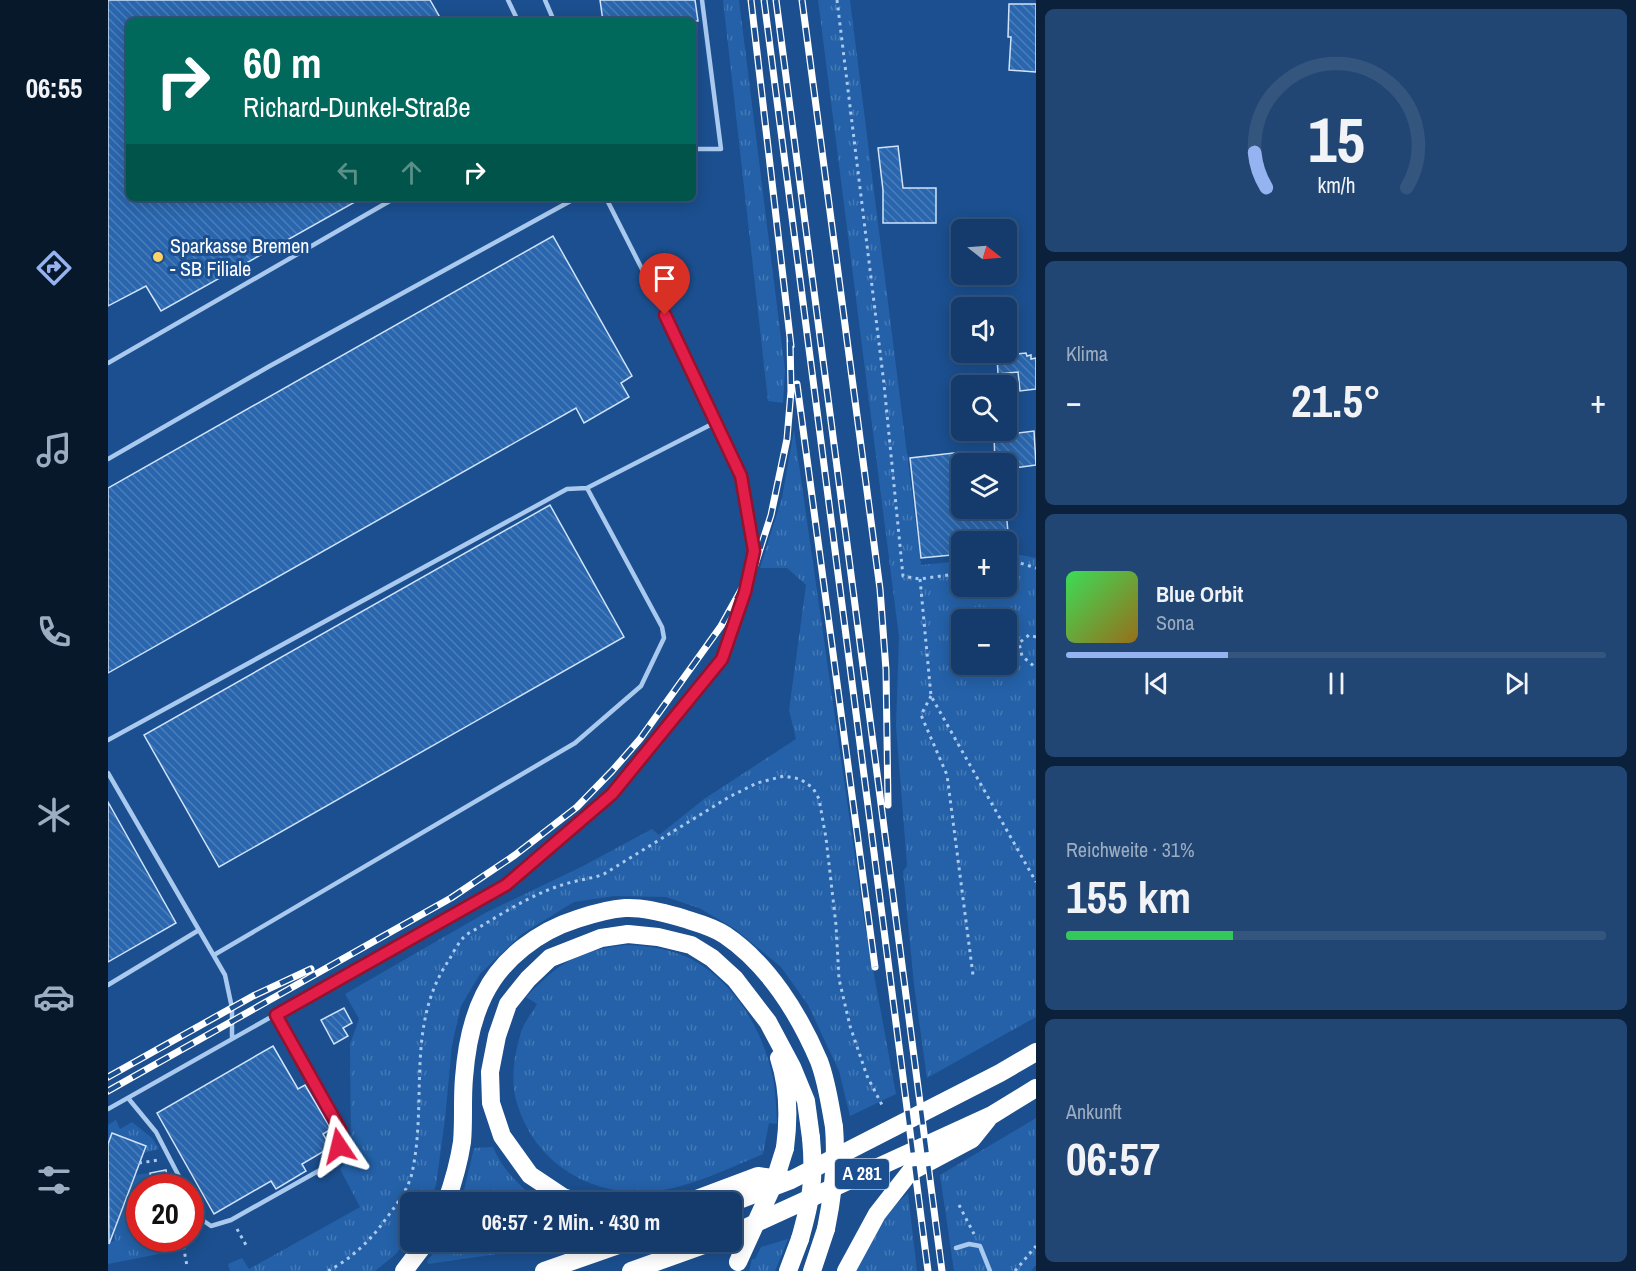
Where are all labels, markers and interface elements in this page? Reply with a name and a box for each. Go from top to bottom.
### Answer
text: 60 m [243,35,322,91]
icon: right [144,42,222,120]
text: 06:55 [26,70,82,106]
text: Richard-Dunkel-Straße [243,89,471,125]
text: 15 [1308,97,1364,181]
icon: left [332,156,365,189]
icon: ahead [395,156,428,189]
icon: right [458,156,491,189]
text: km/h [1317,171,1355,200]
north arrow [951,219,1017,285]
map controls [951,219,1017,675]
place label: Sparkasse Bremen - SB Filiale [170,232,309,282]
icon: directions [33,247,75,289]
marker: Sparkasse Bremen - SB Filiale [151,250,165,264]
pin [639,253,690,315]
icon: arrive [648,262,681,295]
button: sound [951,297,1017,363]
text: Klima [1066,340,1108,367]
text: 21.5° [1291,370,1381,431]
button: search [951,375,1017,441]
text: − [1066,379,1082,423]
text: + [1590,379,1606,423]
icon: music [33,429,75,471]
button: layers [951,453,1017,519]
button: + [951,531,1017,597]
text: Blue Orbit [1156,579,1243,609]
button: − [951,609,1017,675]
text: Sona [1156,609,1194,636]
icon: phone [33,611,75,653]
icon: previous [1140,667,1173,700]
icon: pause [1320,667,1353,700]
icon: next [1500,667,1533,700]
icon: climate [33,794,75,836]
text: Reichweite · 31% [1066,836,1195,863]
text: 155 km [1066,866,1191,927]
icon: car [33,976,75,1018]
text: Ankunft [1066,1098,1122,1125]
position arrow [307,1114,371,1178]
text: 06:57 [1066,1128,1160,1189]
icon: filters [33,1159,75,1201]
road number: A 281 [835,1159,889,1189]
speed limit sign: 20 [126,1174,204,1252]
text: 06:57 · 2 Min. · 430 m [482,1207,660,1237]

